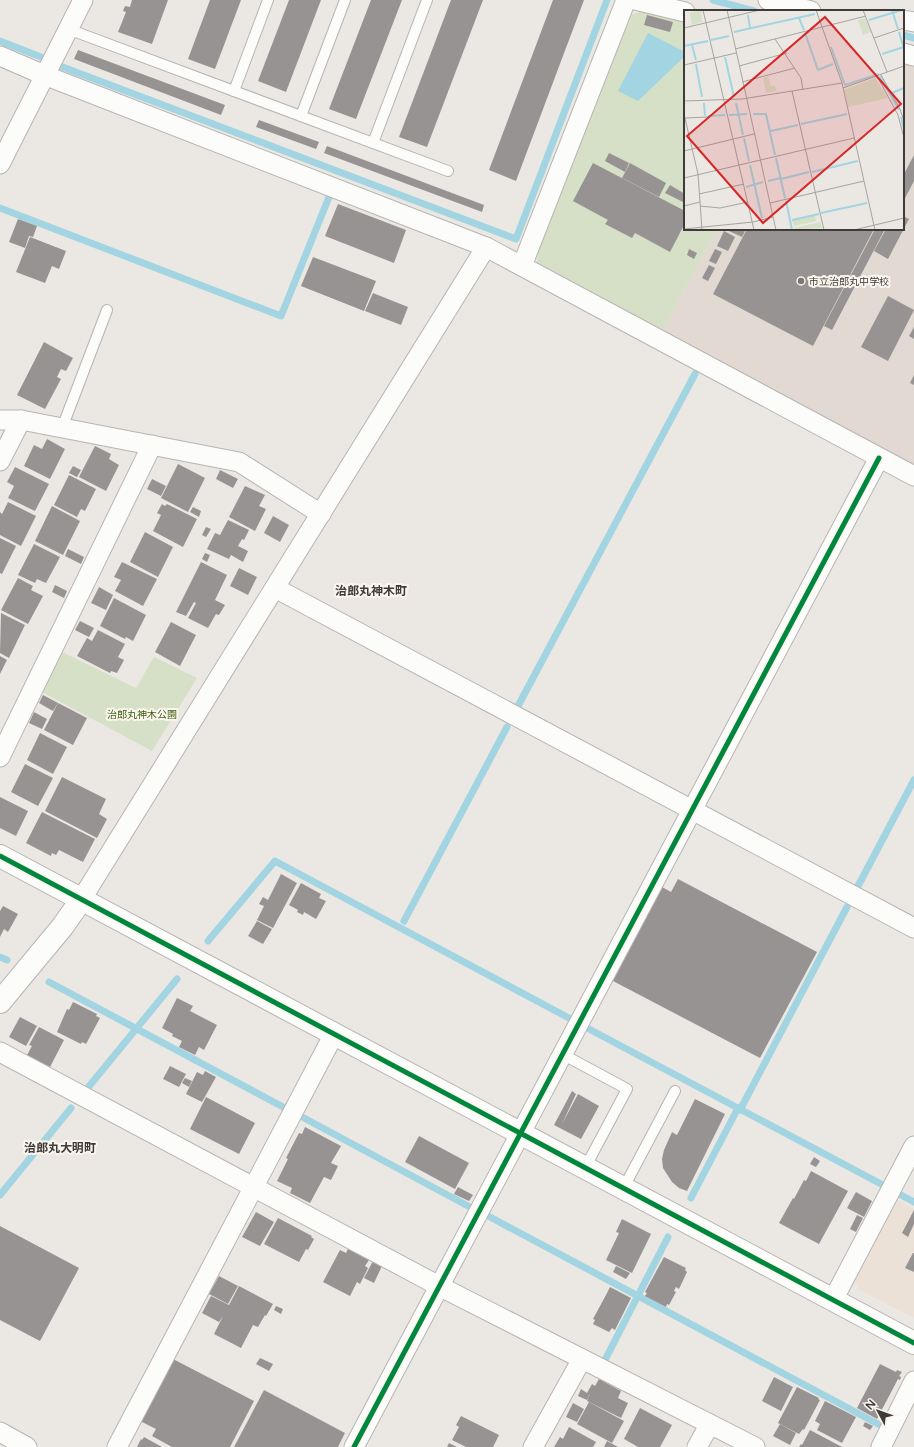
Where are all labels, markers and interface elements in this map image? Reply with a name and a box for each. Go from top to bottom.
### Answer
inset map [684,10,904,230]
marker: 市立治郎丸中学校 [796,276,806,286]
place label: 市立治郎丸中学校 [809,276,889,288]
district label: 治郎丸神木町 [335,584,407,598]
park label: 治郎丸神木公園 [107,709,177,721]
district label: 治郎丸大明町 [24,1141,96,1155]
north arrow [858,1391,898,1431]
text: N [863,1397,879,1412]

